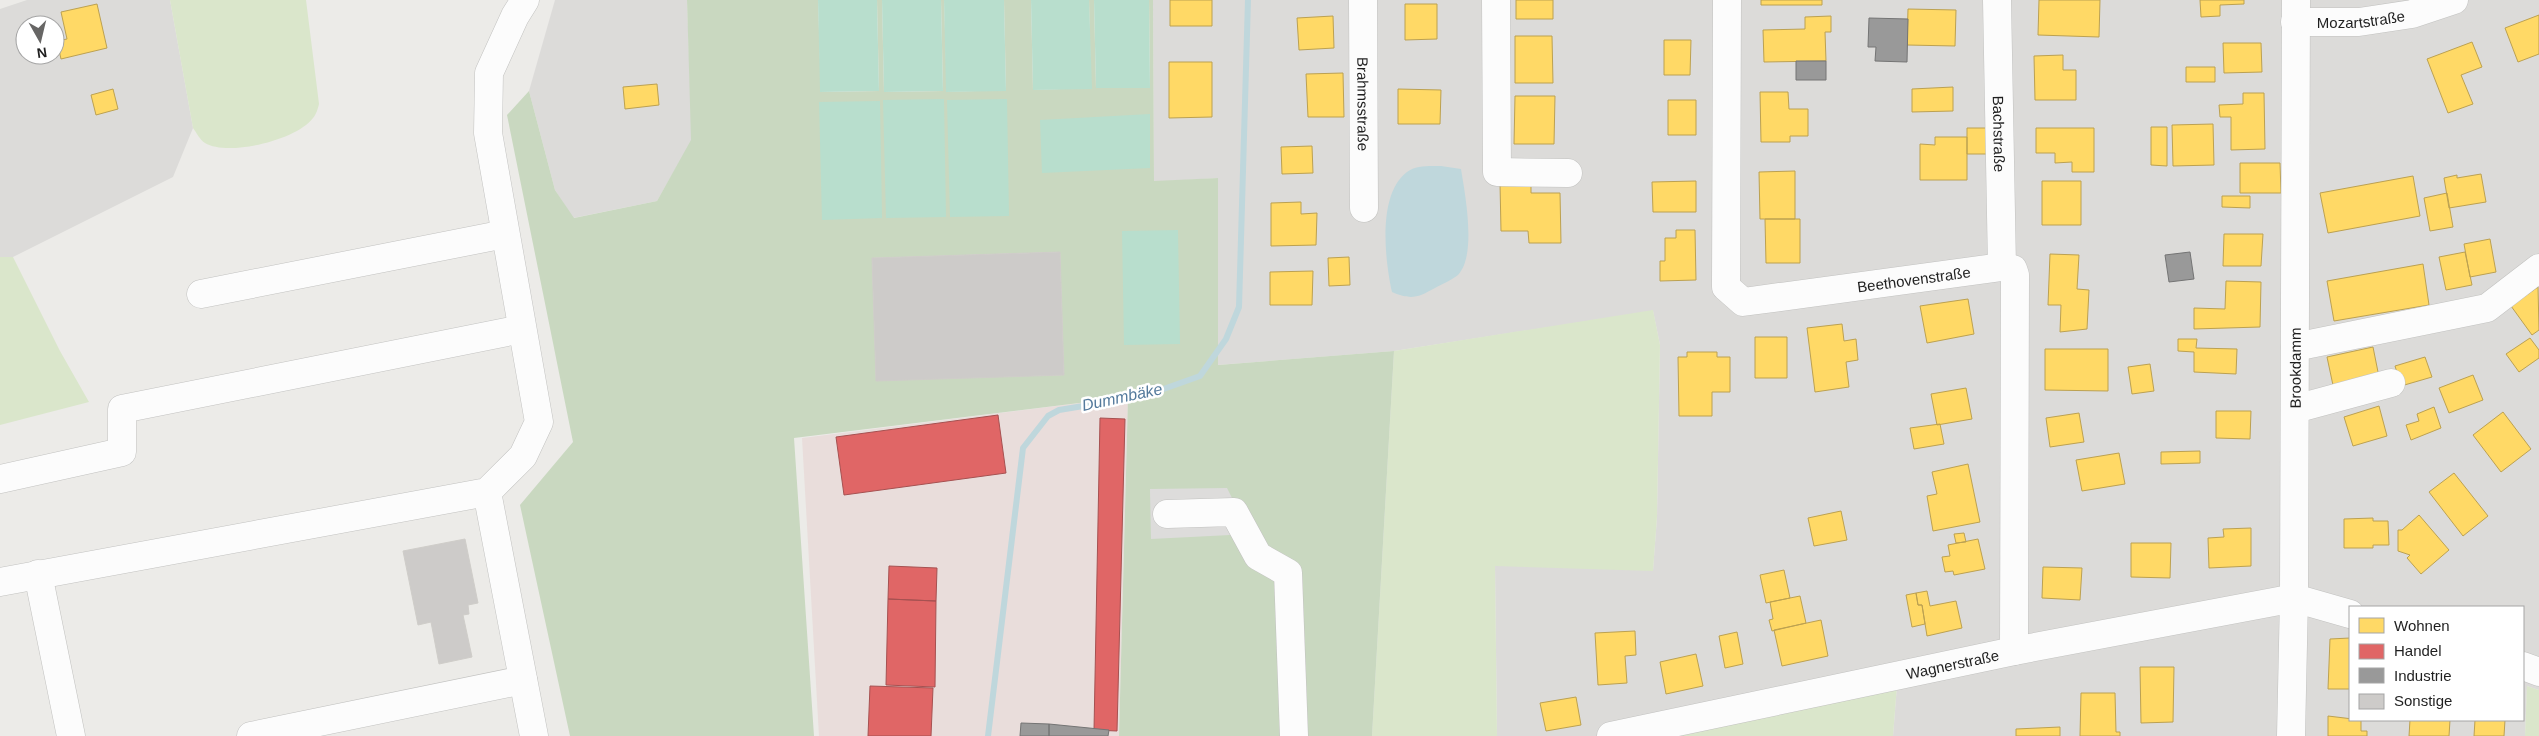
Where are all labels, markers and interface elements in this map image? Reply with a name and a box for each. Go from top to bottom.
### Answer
street label: Mozartstraße [2317,7,2406,31]
north arrow [15,15,65,65]
text: N [36,44,48,62]
street label: Brahmsstraße [1355,57,1372,151]
street label: Bachstraße [1990,95,2009,172]
street label: Beethovenstraße [1856,263,1972,295]
street label: Brookdamm [2286,328,2303,409]
water label: Dummbäke [1080,380,1164,414]
legend [2349,606,2524,721]
text: Wohnen [2394,617,2450,634]
text: Handel [2394,642,2442,659]
street label: Wagnerstraße [1904,646,2000,682]
text: Industrie [2394,667,2452,684]
text: Sonstige [2394,692,2452,709]

